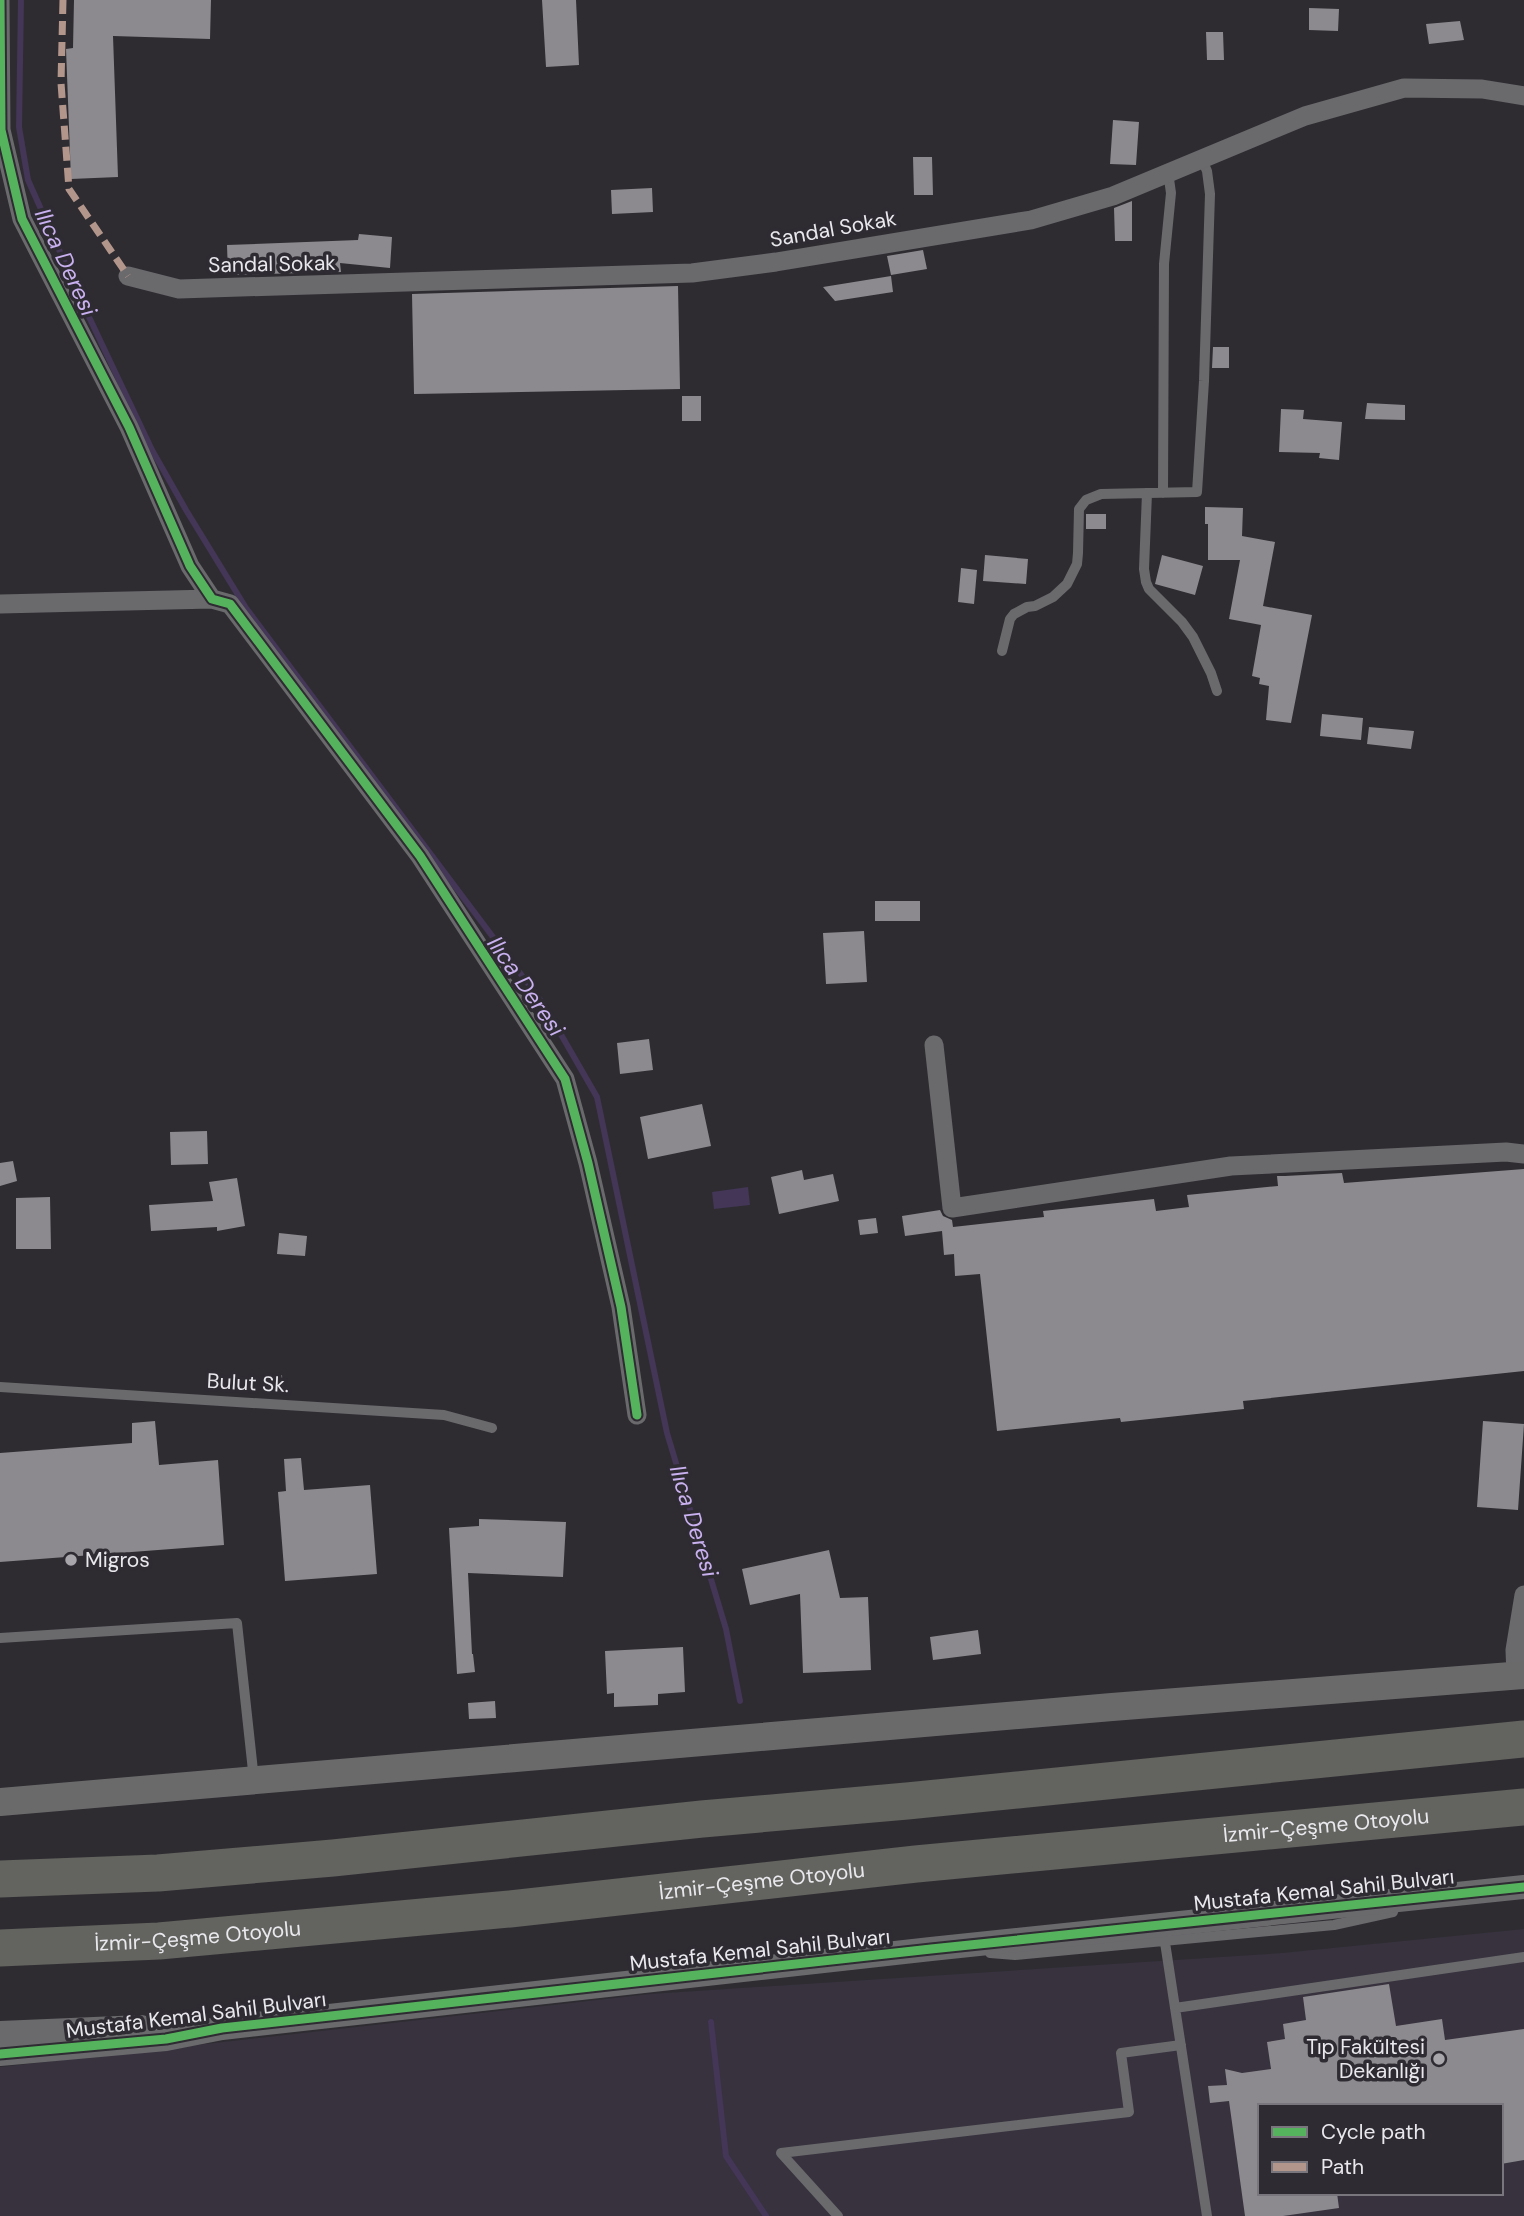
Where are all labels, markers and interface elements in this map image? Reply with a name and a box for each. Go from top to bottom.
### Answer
water label: Ilıca Deresi [28,203,104,321]
street label: Sandal Sokak [768,204,899,254]
street label: Sandal Sokak [208,249,336,279]
water label: Ilıca Deresi [481,930,572,1042]
street label: Bulut Sk. [206,1367,290,1399]
water label: Ilıca Deresi [663,1461,725,1581]
place label: Migros [85,1546,150,1574]
marker: Migros [63,1552,79,1568]
street label: İzmir-Çeşme Otoyolu [1222,1802,1430,1849]
street label: İzmir-Çeşme Otoyolu [657,1856,866,1906]
street label: Mustafa Kemal Sahil Bulvarı [1192,1862,1456,1918]
street label: İzmir-Çeşme Otoyolu [94,1914,302,1958]
street label: Mustafa Kemal Sahil Bulvarı [628,1922,892,1978]
street label: Mustafa Kemal Sahil Bulvarı [64,1985,328,2045]
place label: Tıp Fakültesi Dekanlığı [1306,2033,1425,2085]
marker: Tıp Fakültesi Dekanlığı [1431,2051,1447,2067]
legend [1258,2104,1503,2195]
text: Cycle path [1321,2118,1426,2146]
text: Path [1321,2153,1364,2181]

